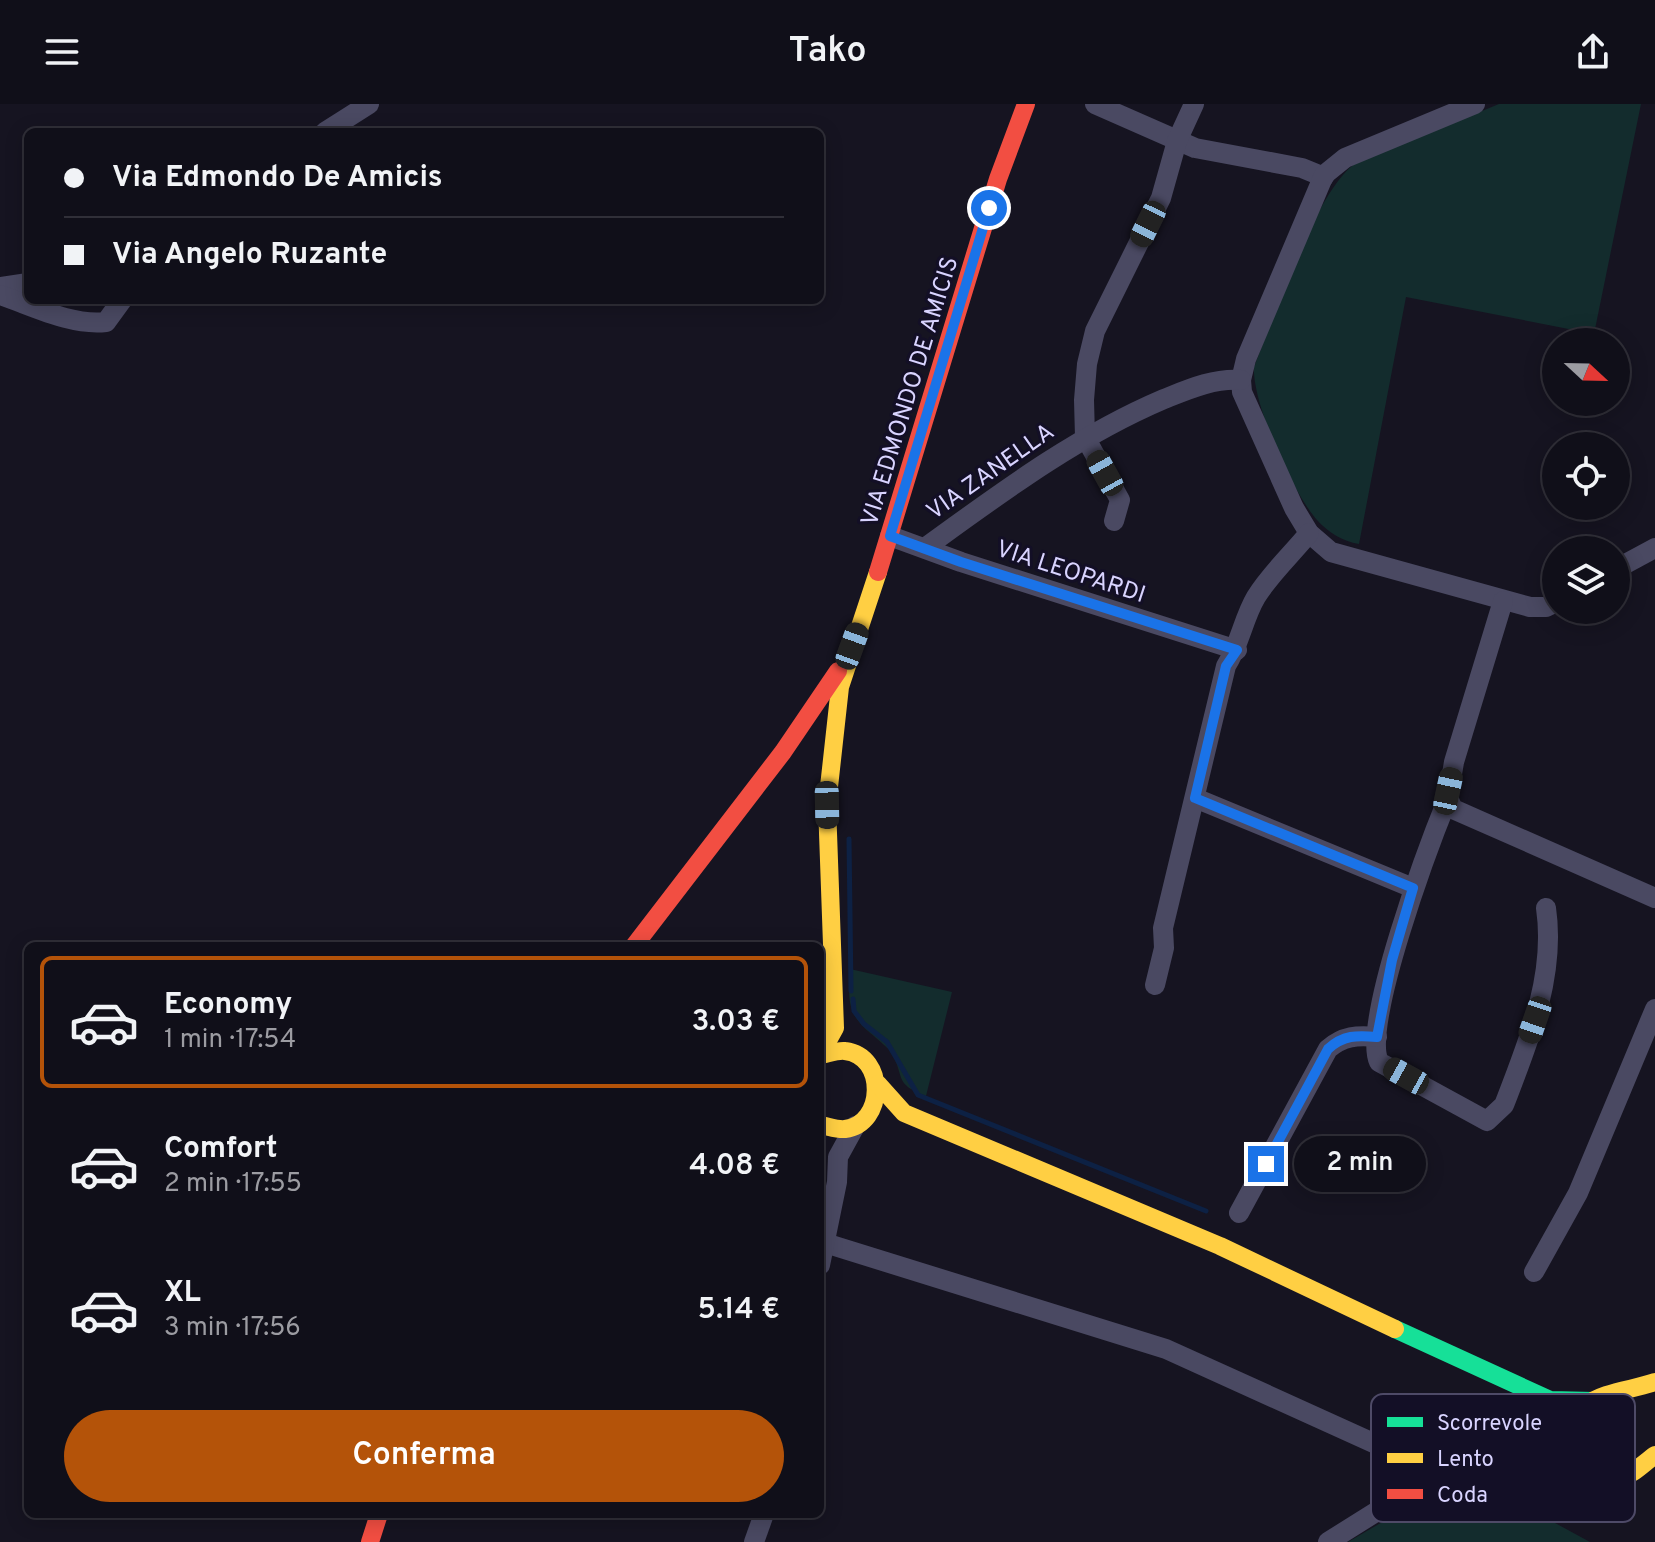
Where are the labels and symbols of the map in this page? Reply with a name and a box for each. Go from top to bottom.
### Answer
route start [971,190,1007,226]
car [1127,197,1169,251]
street label: VIA EDMONDO DE AMICIS [856,253,966,530]
north arrow [1542,328,1630,416]
street label: VIA ZANELLA [922,418,1061,528]
car [1083,446,1127,500]
street label: VIA LEOPARDI [992,535,1149,611]
car [833,619,871,673]
car [1431,765,1465,817]
car [815,781,839,829]
car [1516,993,1554,1047]
car [1379,1054,1433,1098]
callout: 2 min [1294,1136,1426,1192]
route end [1248,1146,1284,1182]
legend [1371,1394,1635,1522]
text: Scorrevole [1437,1411,1542,1438]
text: Lento [1437,1447,1494,1474]
text: Coda [1437,1483,1488,1510]

